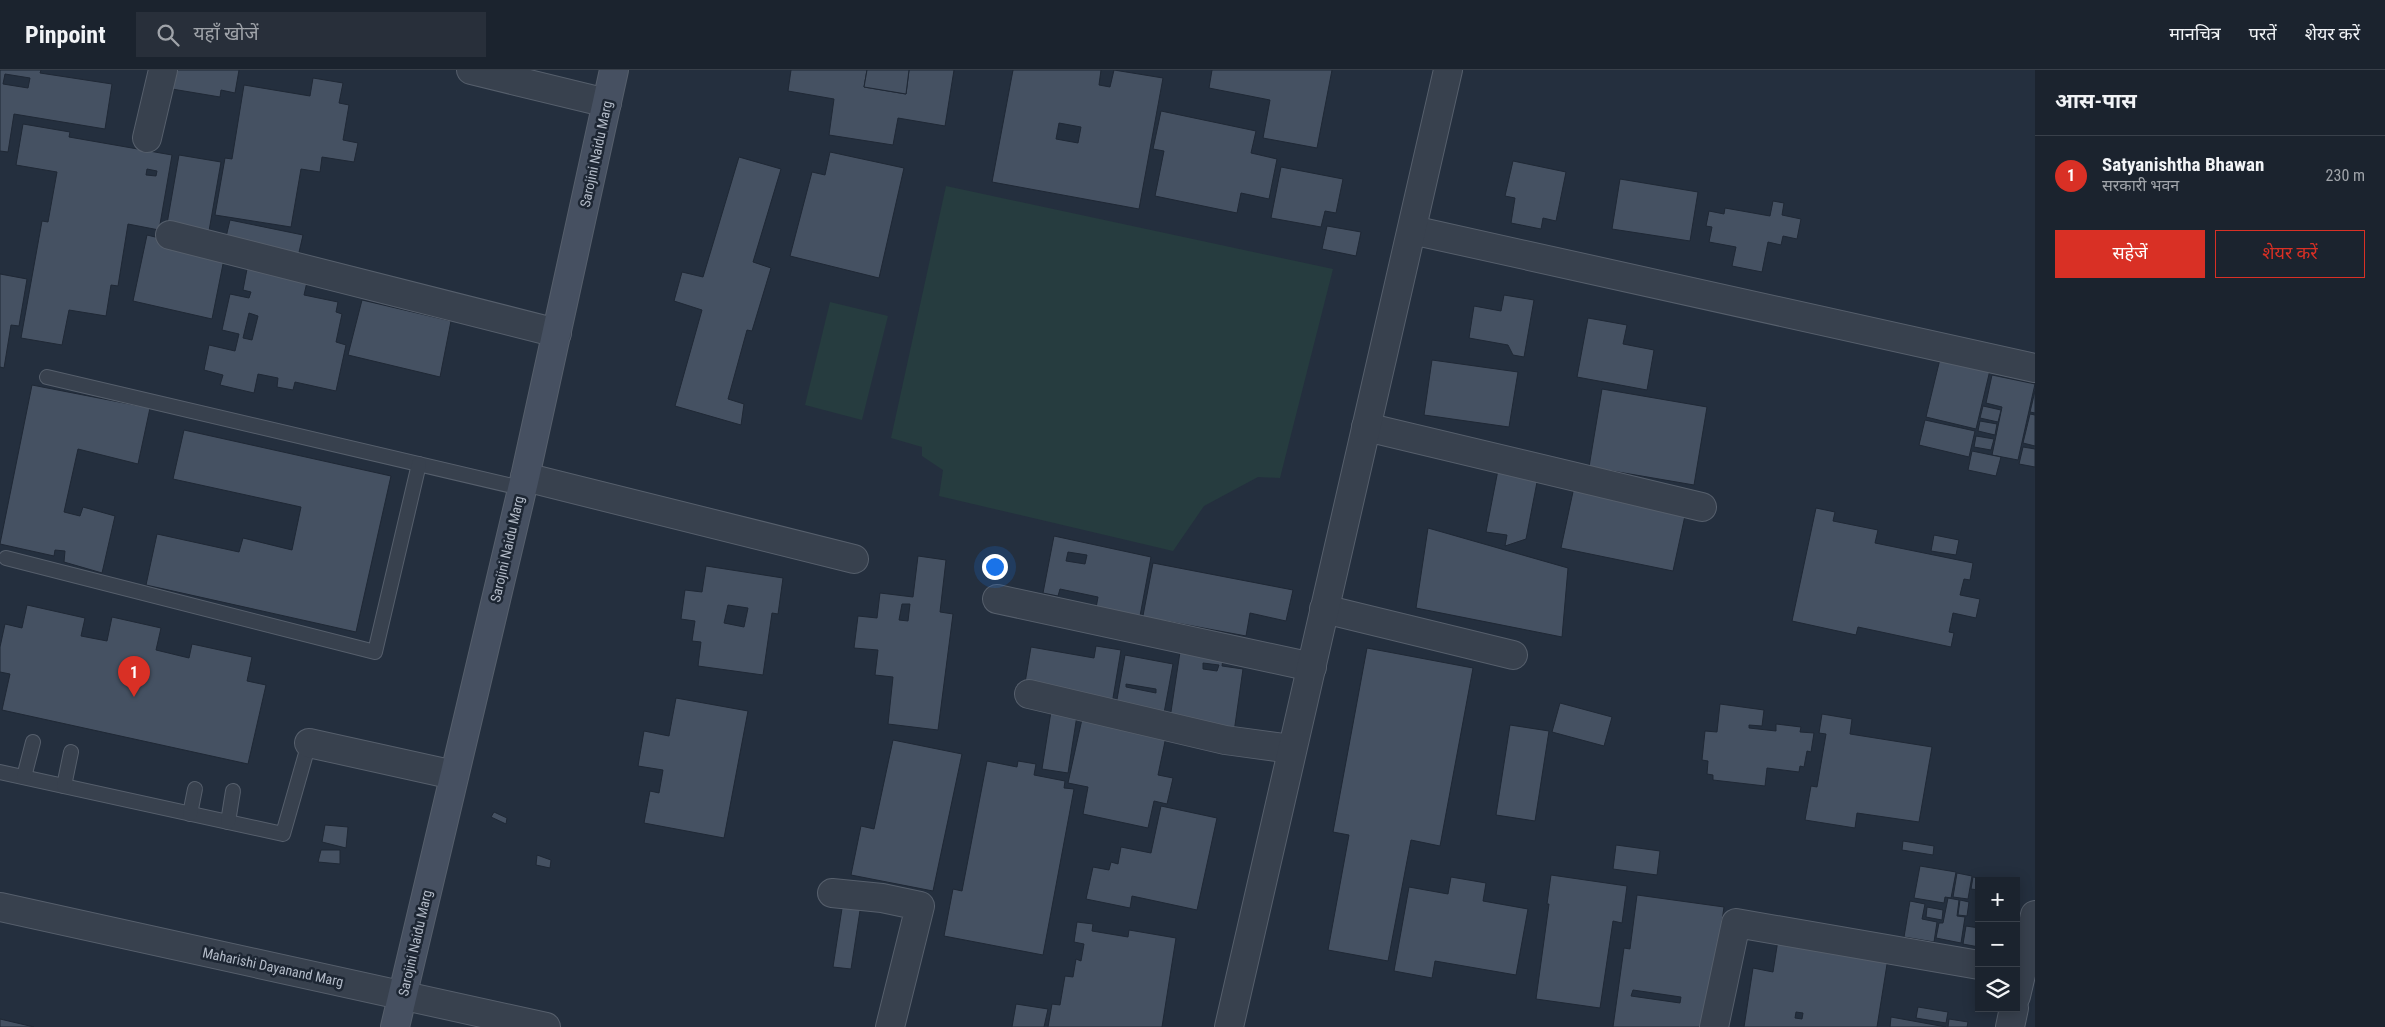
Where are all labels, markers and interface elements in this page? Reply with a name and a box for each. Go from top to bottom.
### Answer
search box [136,12,486,57]
text: Pinpoint [25,21,106,49]
icon: search [154,21,182,49]
text: यहाँ खोजें [194,22,259,45]
text: मानचित्र [2169,23,2221,44]
text: परतें [2249,23,2277,44]
text: शेयर करें [2305,23,2360,44]
text: आस-पास [2055,89,2137,113]
street label: Sarojini Naidu Marg [577,99,615,209]
text: Satyanishtha Bhawan [2102,153,2264,176]
text: 1 [2067,166,2075,185]
text: 230 m [2326,166,2365,185]
text: सरकारी भवन [2102,176,2179,195]
button: सहेजें [2055,230,2205,278]
button: शेयर करें [2215,230,2365,278]
street label: Sarojini Naidu Marg [487,494,527,604]
your location [982,554,1008,580]
pin: 1 [118,656,150,697]
map controls [1975,877,2020,1012]
button: + [1975,877,2020,922]
street label: Sarojini Naidu Marg [395,888,435,998]
button: − [1975,922,2020,967]
street label: Maharishi Dayanand Marg [201,944,345,990]
button: layers [1975,967,2020,1012]

